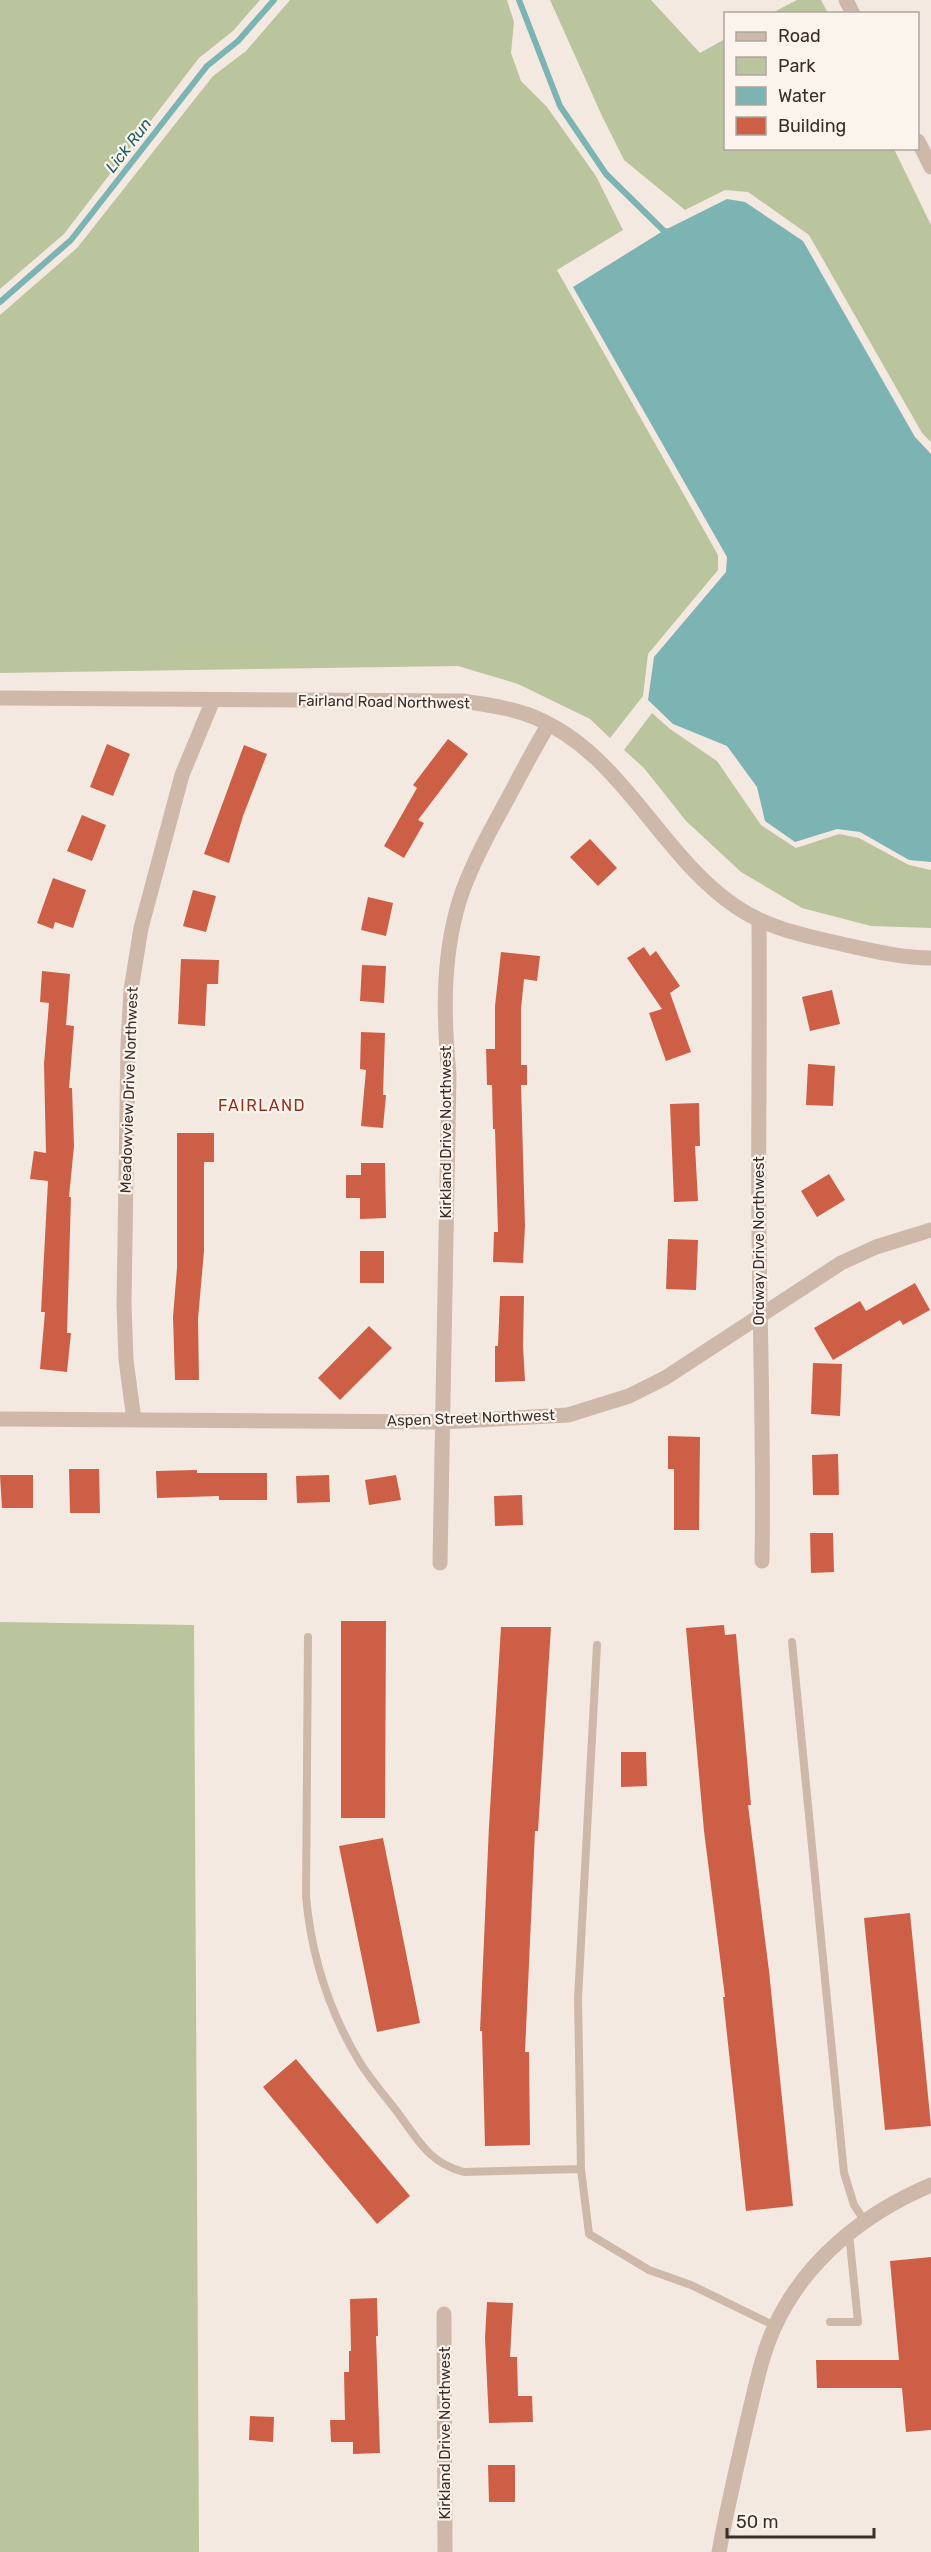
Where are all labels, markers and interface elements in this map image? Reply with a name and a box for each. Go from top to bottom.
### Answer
legend [724,12,919,150]
text: Road [778,25,821,47]
text: Park [778,55,816,77]
text: Water [778,85,826,107]
water label: Lick Run [101,114,155,176]
text: Building [778,115,846,137]
street label: Fairland Road Northwest [298,691,470,713]
street label: Meadowview Drive Northwest [116,986,142,1194]
street label: Kirkland Drive Northwest [437,1045,455,1218]
district label: FAIRLAND [218,1096,306,1115]
street label: Ordway Drive Northwest [750,1156,768,1326]
street label: Aspen Street Northwest [387,1406,555,1430]
street label: Kirkland Drive Northwest [436,2346,454,2519]
scale bar [727,2501,874,2539]
text: 50 m [736,2511,779,2533]

